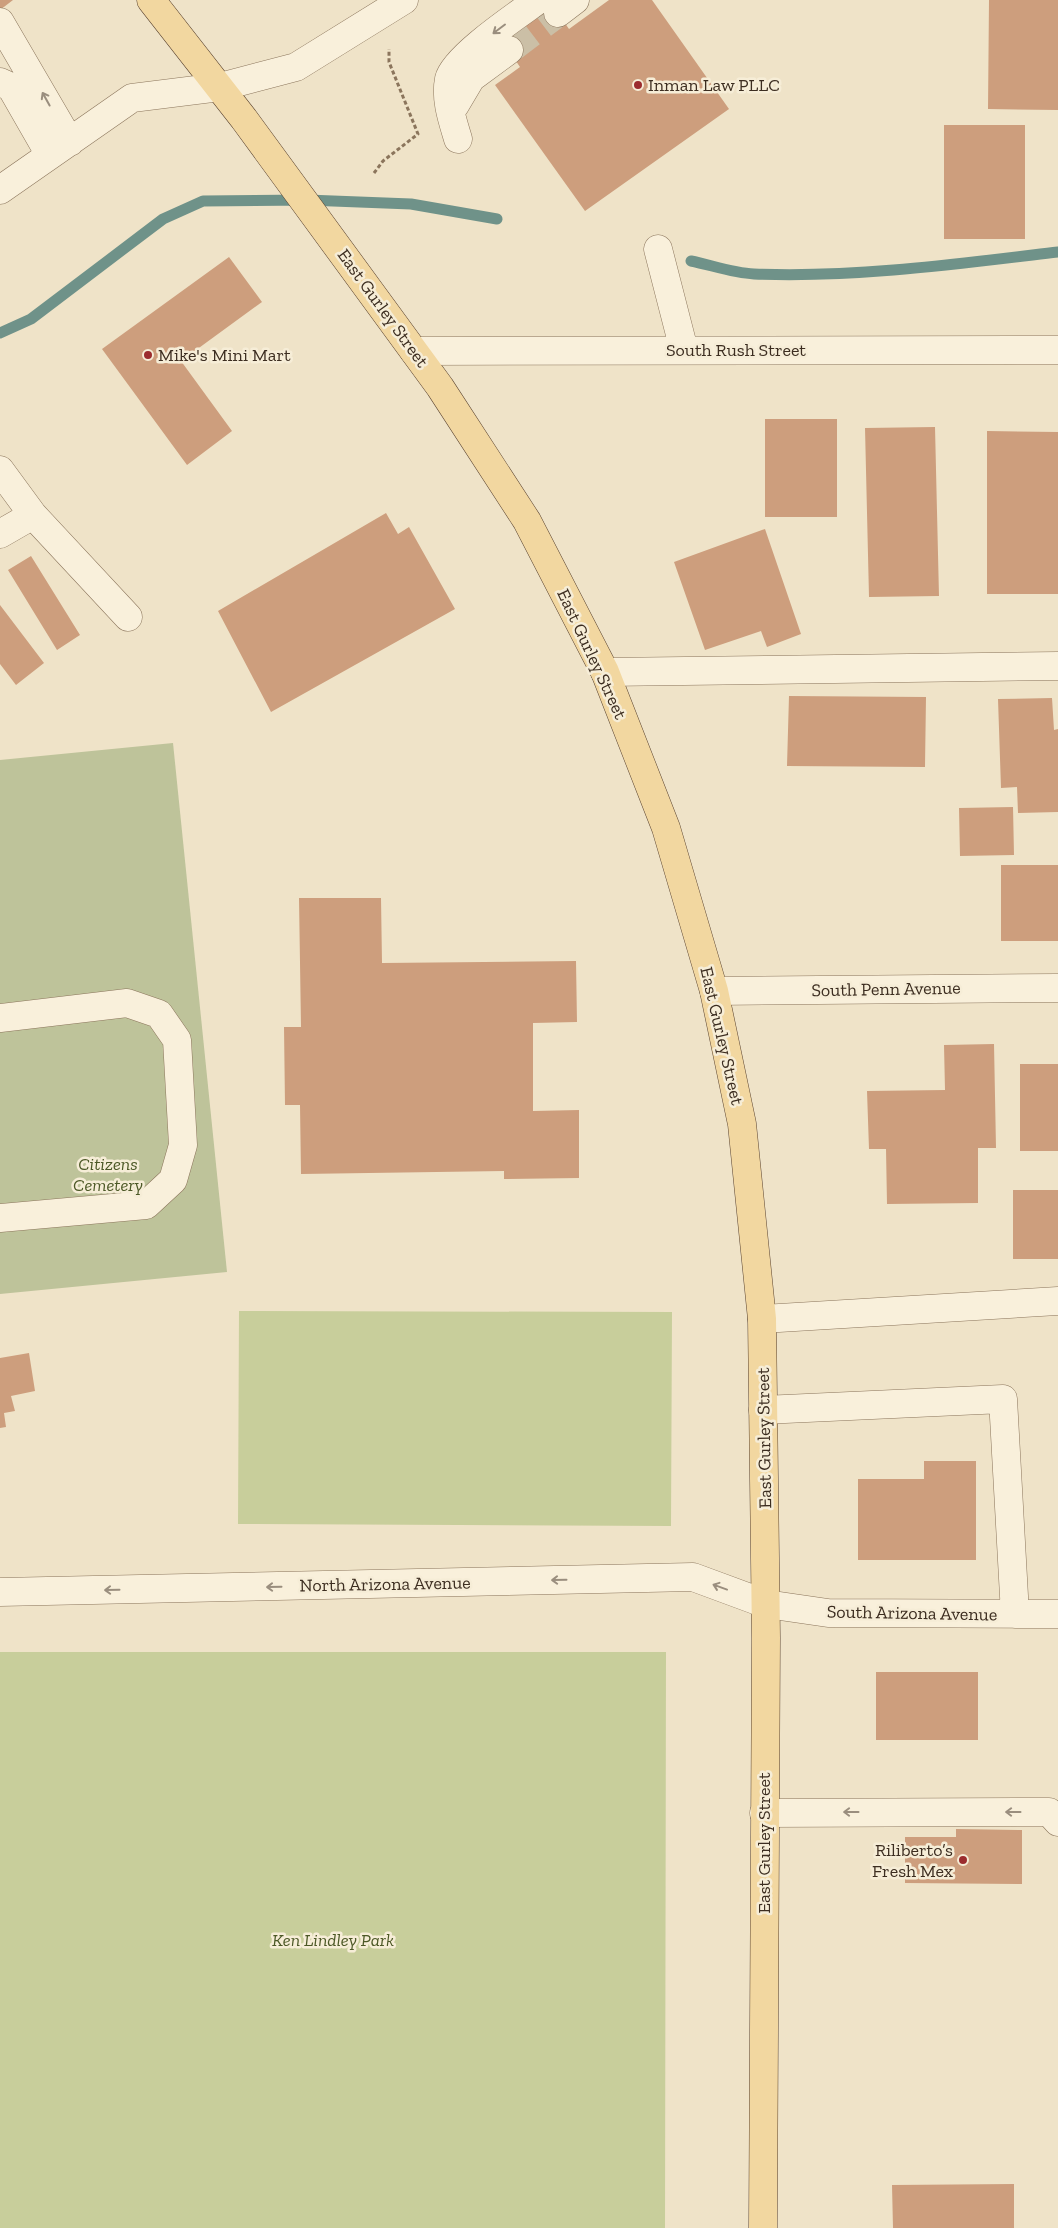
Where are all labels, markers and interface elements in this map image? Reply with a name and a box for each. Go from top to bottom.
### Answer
one-way arrow [492,24,506,34]
place label: Inman Law PLLC [648,74,780,96]
marker: Inman Law PLLC [632,79,644,91]
one-way arrow [41,92,50,107]
street label: East Gurley Street [333,244,434,372]
street label: South Rush Street [666,339,806,361]
place label: Mike's Mini Mart [158,344,291,366]
marker: Mike's Mini Mart [142,349,154,361]
street label: East Gurley Street [552,585,632,723]
street label: East Gurley Street [695,965,749,1108]
street label: South Penn Avenue [811,977,961,1001]
park label: Citizens Cemetery [73,1153,143,1196]
street label: East Gurley Street [752,1367,776,1509]
street label: North Arizona Avenue [299,1572,471,1596]
one-way arrow [551,1575,568,1585]
one-way arrow [266,1582,282,1592]
one-way arrow [713,1582,728,1591]
one-way arrow [104,1586,120,1595]
street label: South Arizona Avenue [827,1601,997,1625]
street label: East Gurley Street [753,1772,775,1914]
one-way arrow [843,1807,860,1817]
one-way arrow [1006,1807,1022,1817]
place label: Riliberto’s Fresh Mex [872,1839,953,1882]
marker: Riliberto’s Fresh Mex [957,1854,969,1866]
park label: Ken Lindley Park [272,1929,394,1951]

